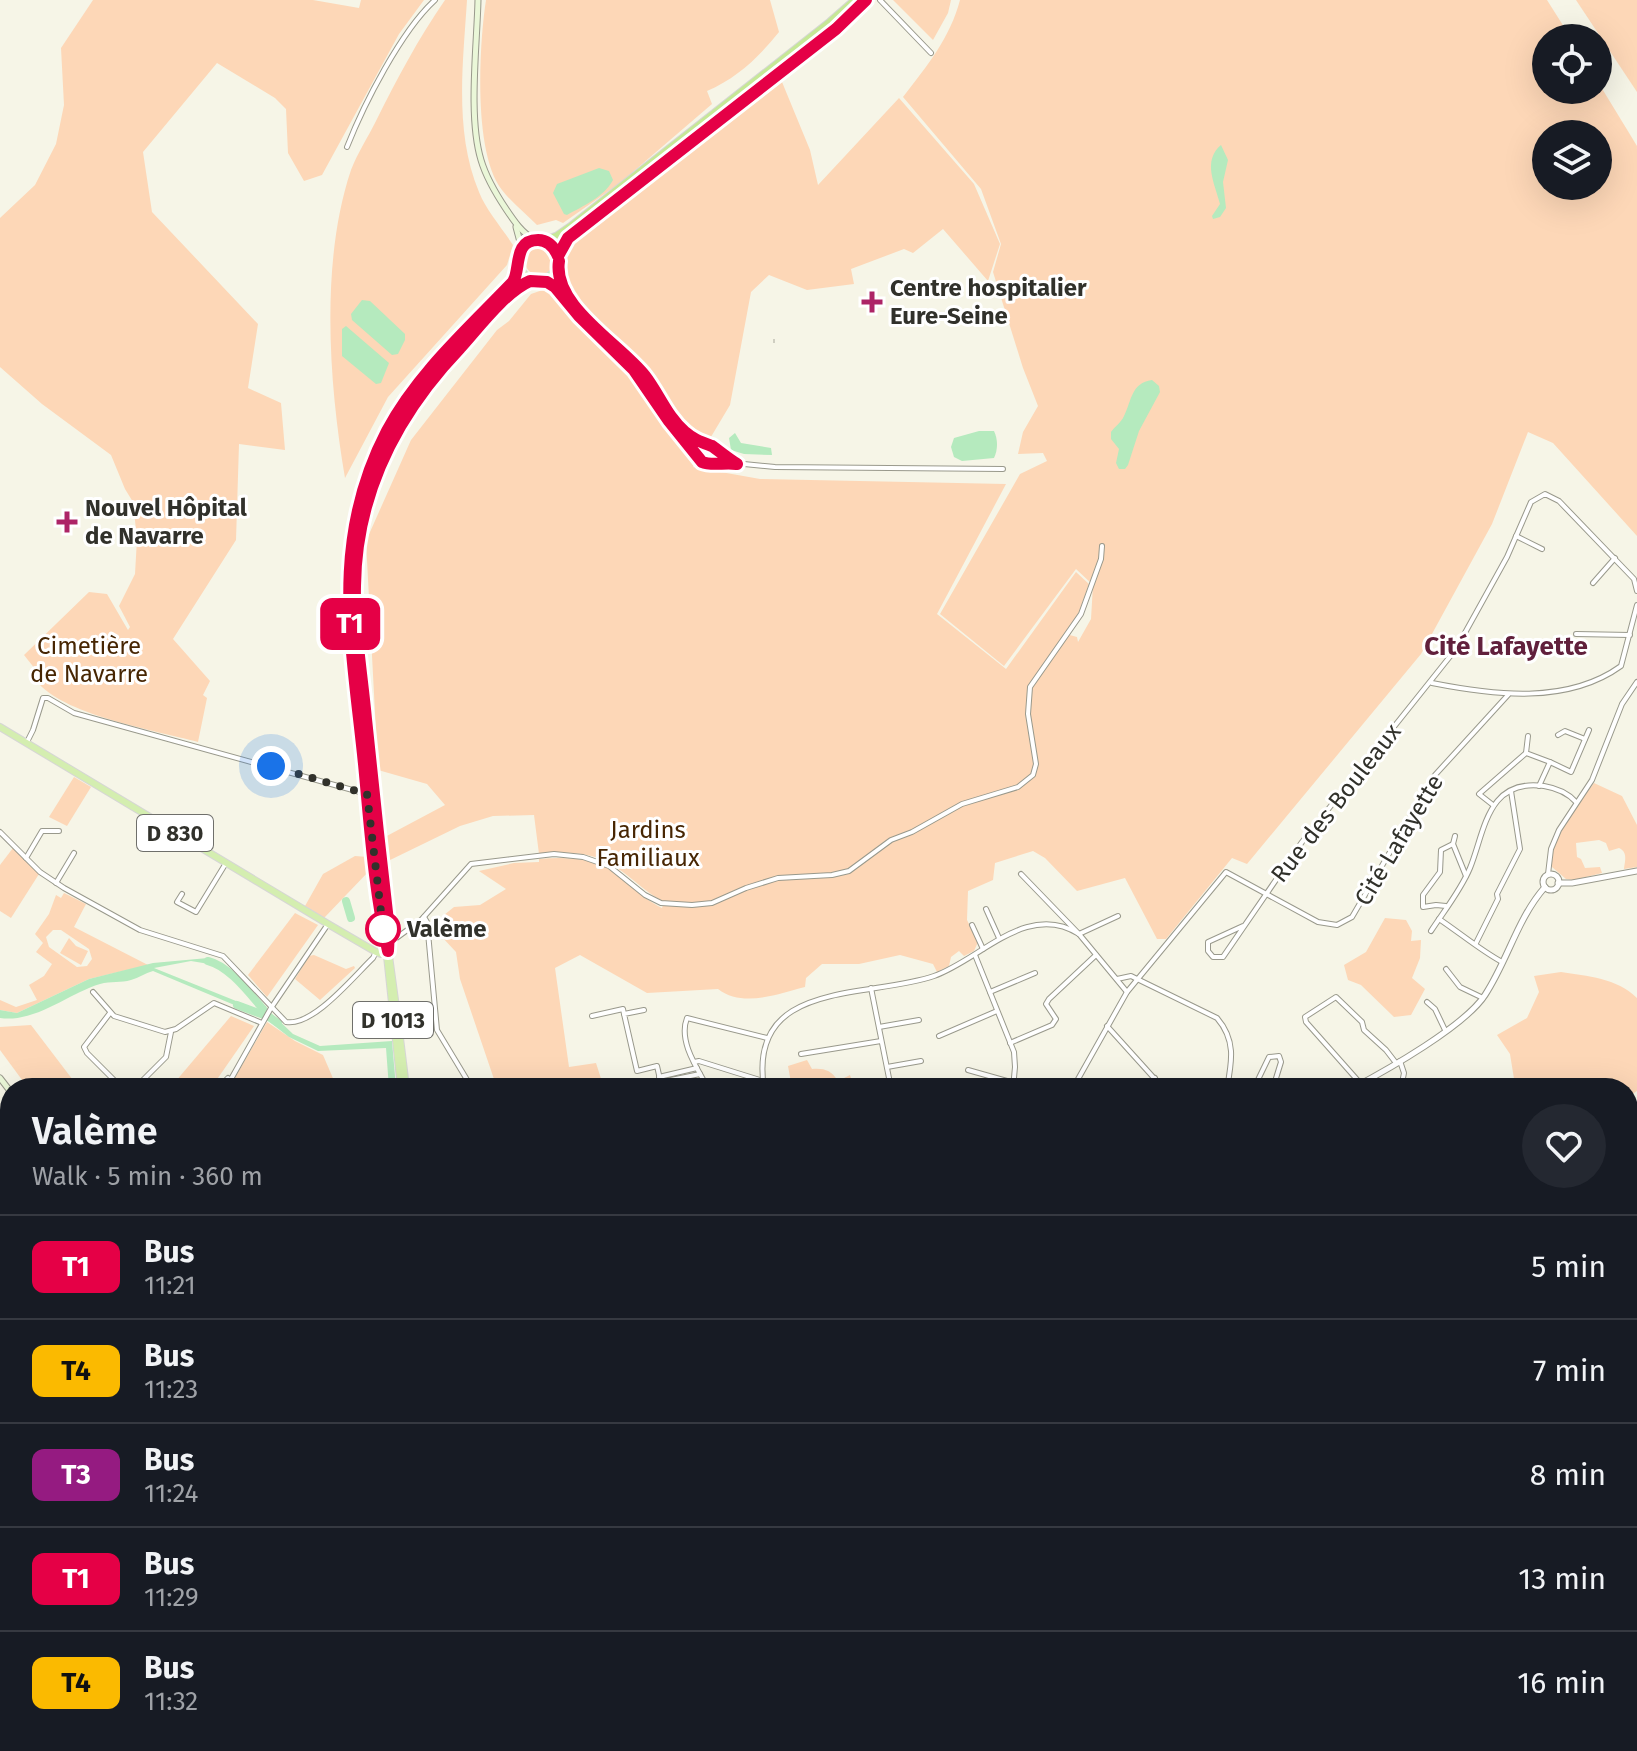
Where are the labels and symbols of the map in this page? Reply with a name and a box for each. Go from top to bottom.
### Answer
place label: Centre hospitalier Eure-Seine [890,274,1087,330]
marker: Centre hospitalier Eure-Seine [861,291,883,313]
place label: Nouvel Hôpital de Navarre [85,494,248,550]
marker: Nouvel Hôpital de Navarre [56,511,78,533]
line badge: T1 [314,598,386,650]
district label: Cité Lafayette [1424,631,1588,662]
park label: Cimetière de Navarre [30,632,148,688]
street label: Rue des Bouleaux [1265,718,1407,888]
your location [251,746,291,786]
street label: Cité Lafayette [1349,769,1449,911]
road number: D 830 [137,815,213,851]
park label: Jardins Familiaux [596,816,700,872]
marker: Valème [366,912,400,946]
place label: Valème [406,915,486,943]
road number: D 1013 [353,1002,433,1038]

